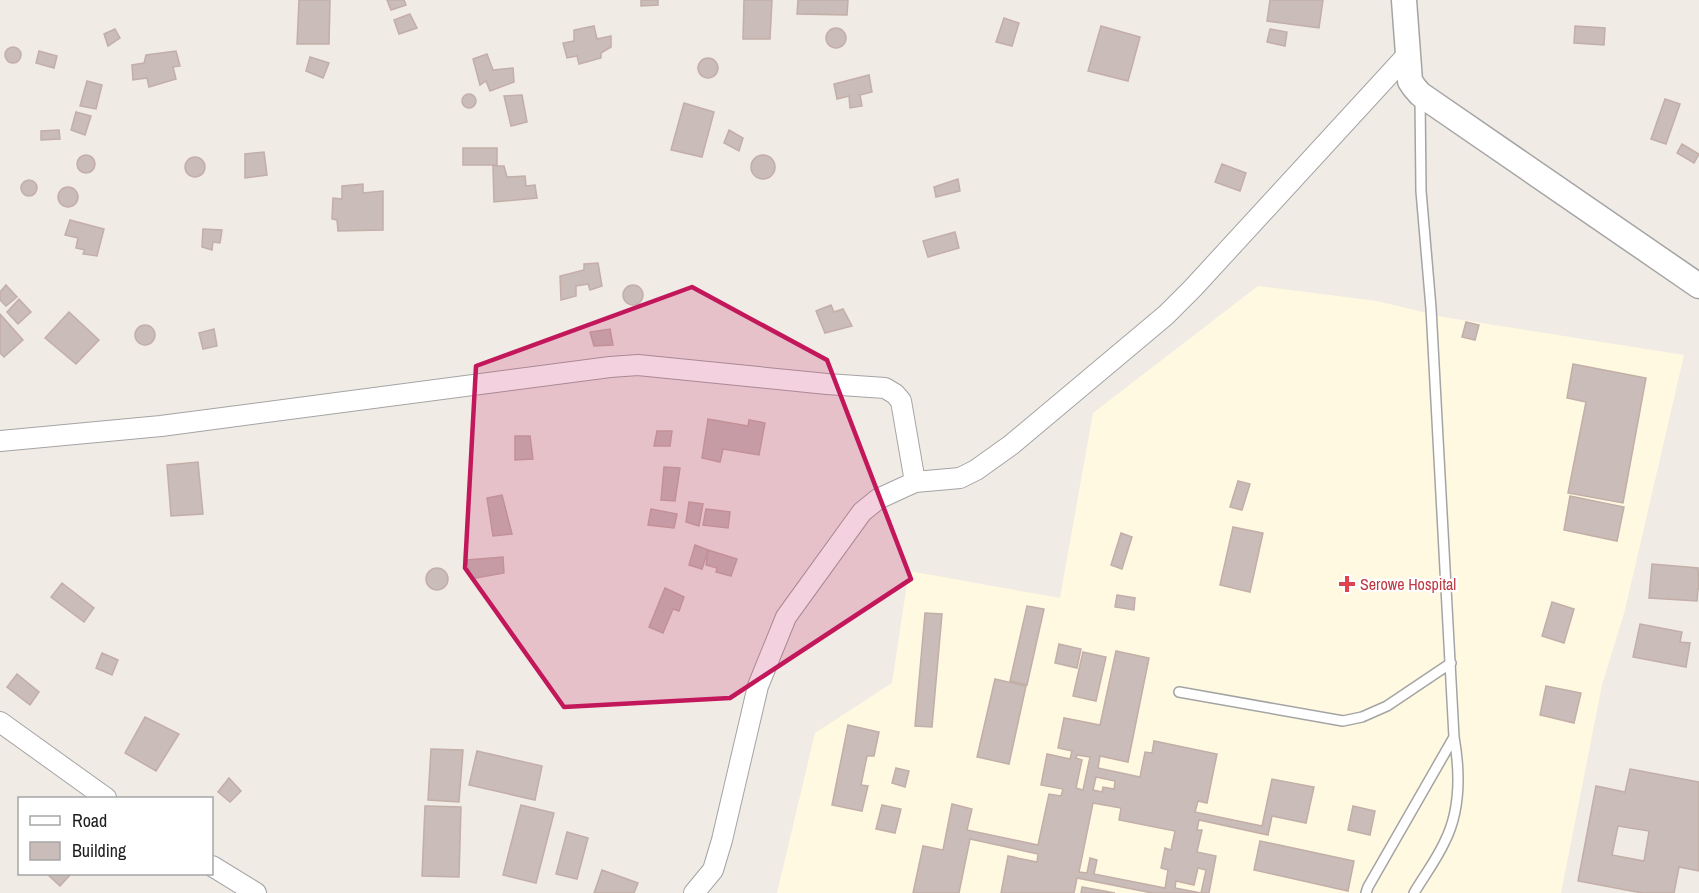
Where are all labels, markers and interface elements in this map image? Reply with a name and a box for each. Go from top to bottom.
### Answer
place label: Serowe Hospital [1360,573,1456,595]
marker: Serowe Hospital [1338,575,1356,593]
legend [18,797,213,875]
text: Road [72,808,107,833]
text: Building [72,838,127,863]

